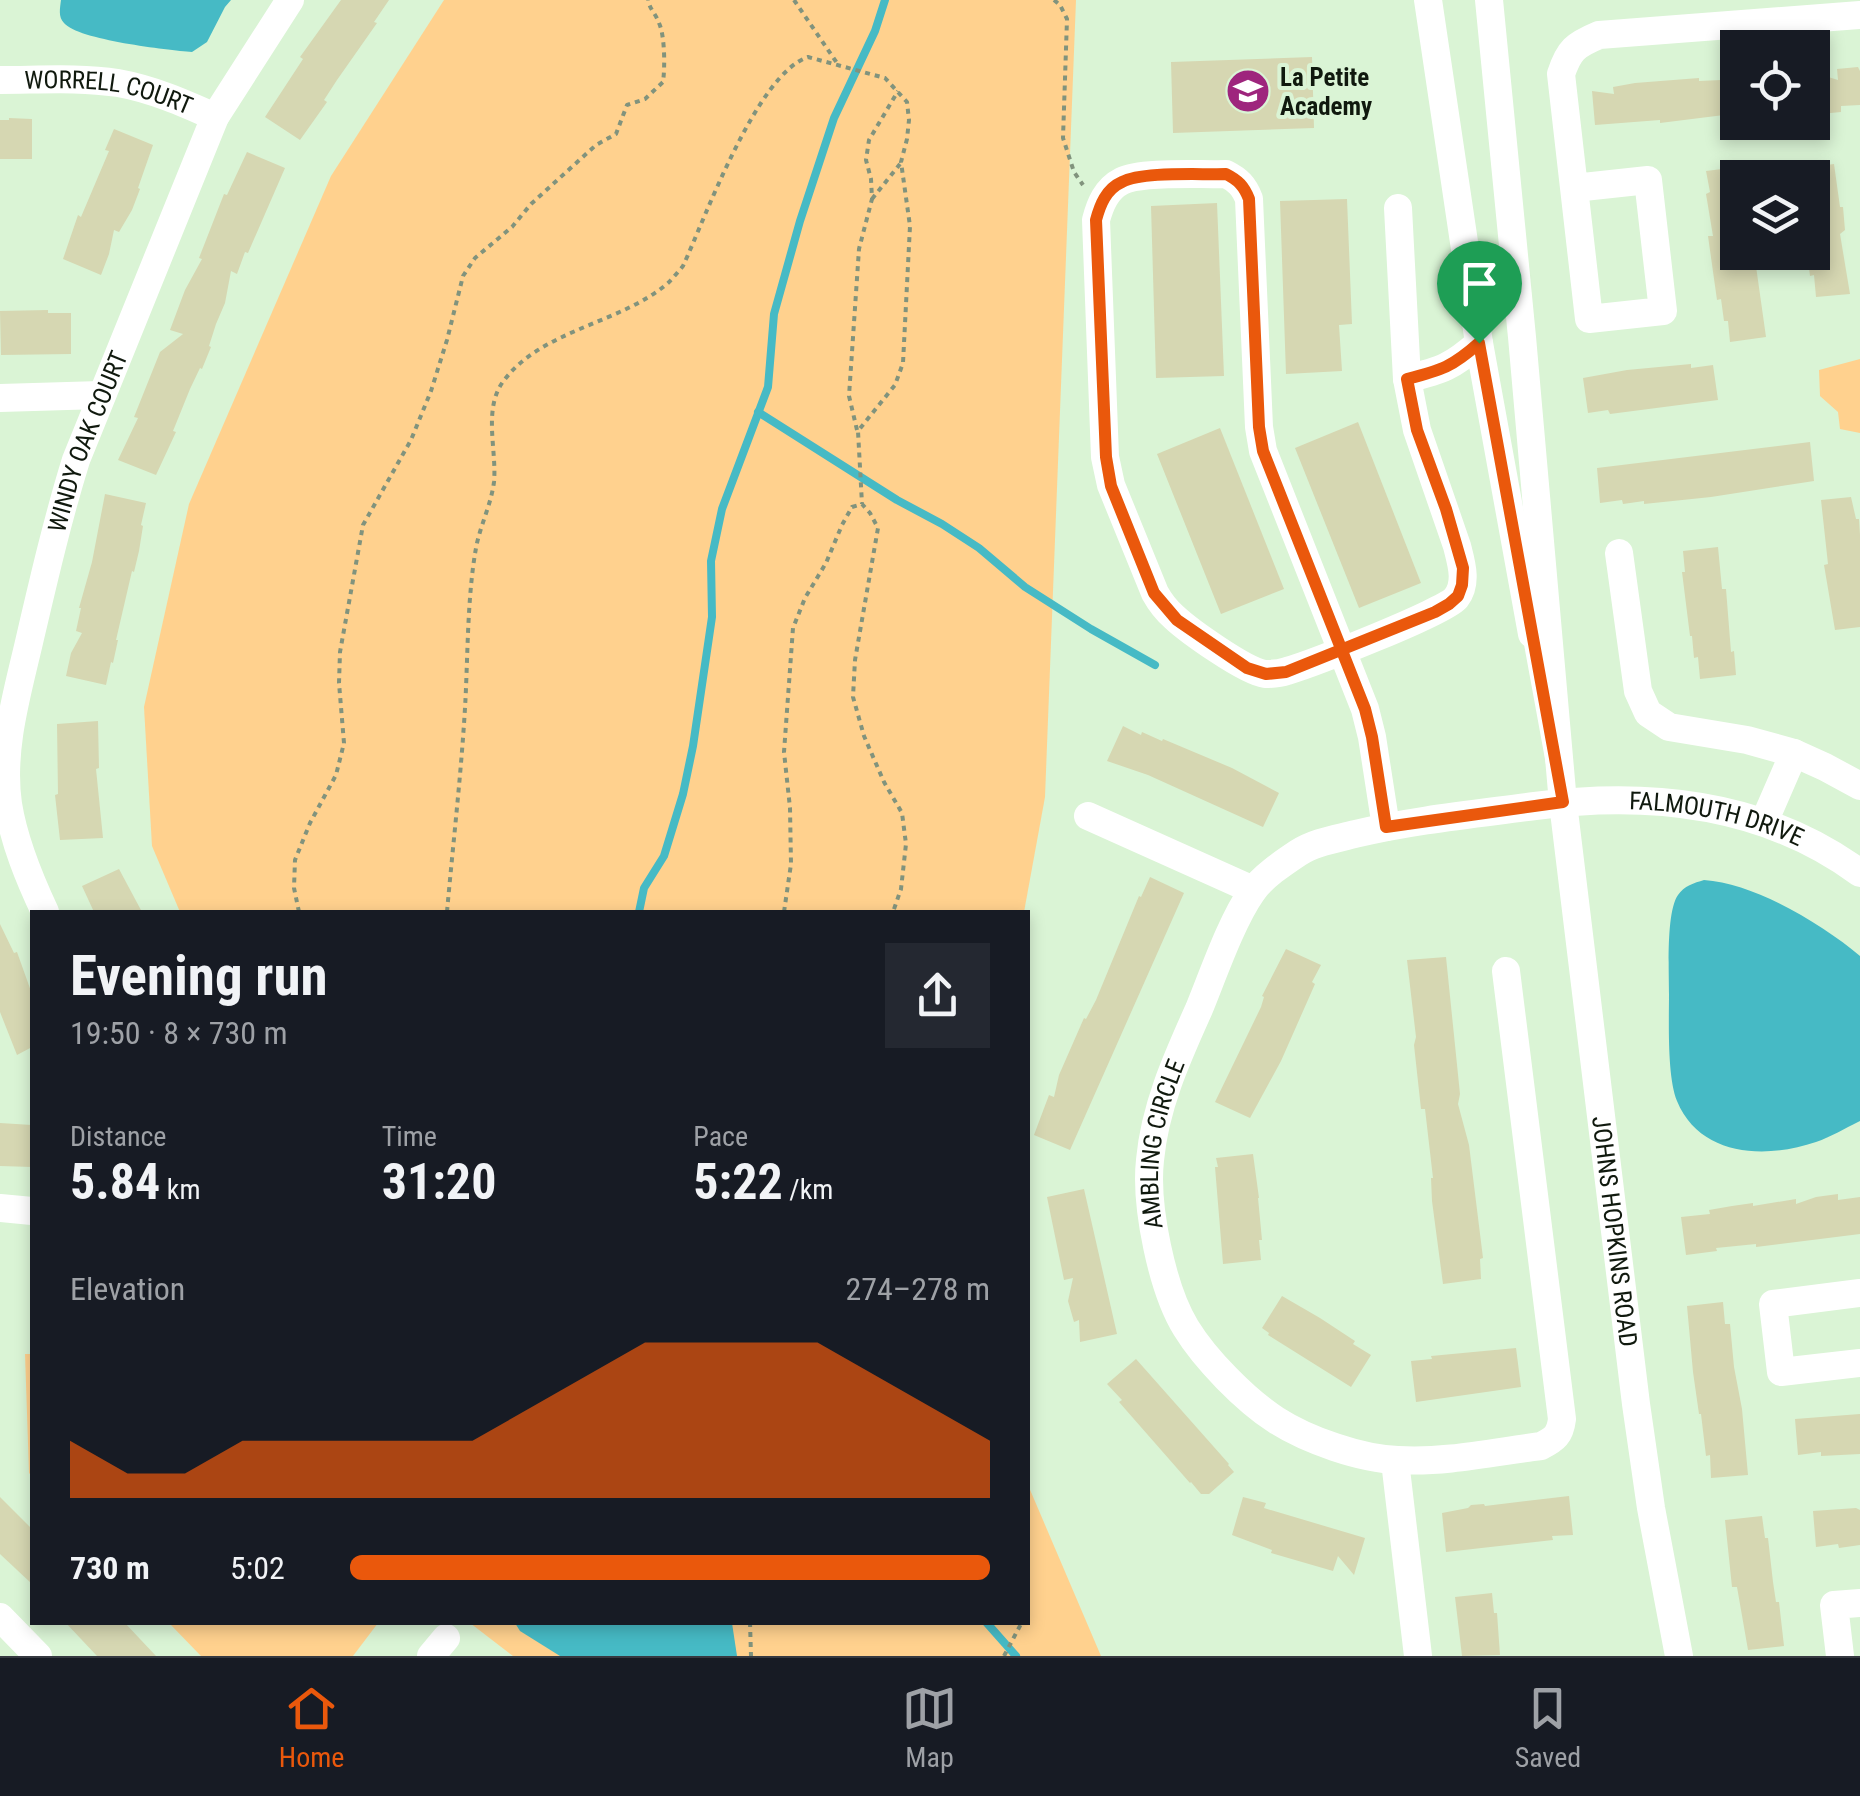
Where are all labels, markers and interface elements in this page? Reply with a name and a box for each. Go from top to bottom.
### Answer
map controls [1720,30,1830,270]
button: locate [1720,30,1830,140]
place label: La Petite Academy [1280,63,1372,121]
street label: WORRELL COURT [24,65,197,120]
school or university icon: La Petite Academy [1225,68,1271,114]
button: layers [1720,160,1830,270]
pin [1437,241,1522,344]
icon: arrive [1452,256,1507,311]
street label: WINDY OAK COURT [42,347,133,535]
street label: FALMOUTH DRIVE [1629,786,1808,852]
button: share [885,943,990,1048]
text: Evening run [70,944,328,1008]
text: 19:50 · 8 × 730 m [70,1014,288,1052]
street label: AMBLING CIRCLE [1135,1055,1190,1231]
street label: JOHNS HOPKINS ROAD [1587,1114,1643,1348]
text: Distance [70,1120,167,1153]
text: Time [382,1120,437,1153]
text: Pace [693,1120,748,1153]
text: 5.84 [70,1153,160,1211]
text: 31:20 [382,1153,496,1211]
text: 5:22 [693,1153,783,1211]
text: km [160,1173,200,1206]
text: /km [783,1173,833,1206]
text: Elevation [70,1270,185,1308]
text: 274–278 m [845,1270,990,1308]
text: 730 m [70,1549,150,1587]
text: 5:02 [230,1549,285,1587]
tab: Home [279,1681,344,1774]
tab: Map [902,1681,957,1774]
tab: Saved [1515,1681,1581,1774]

